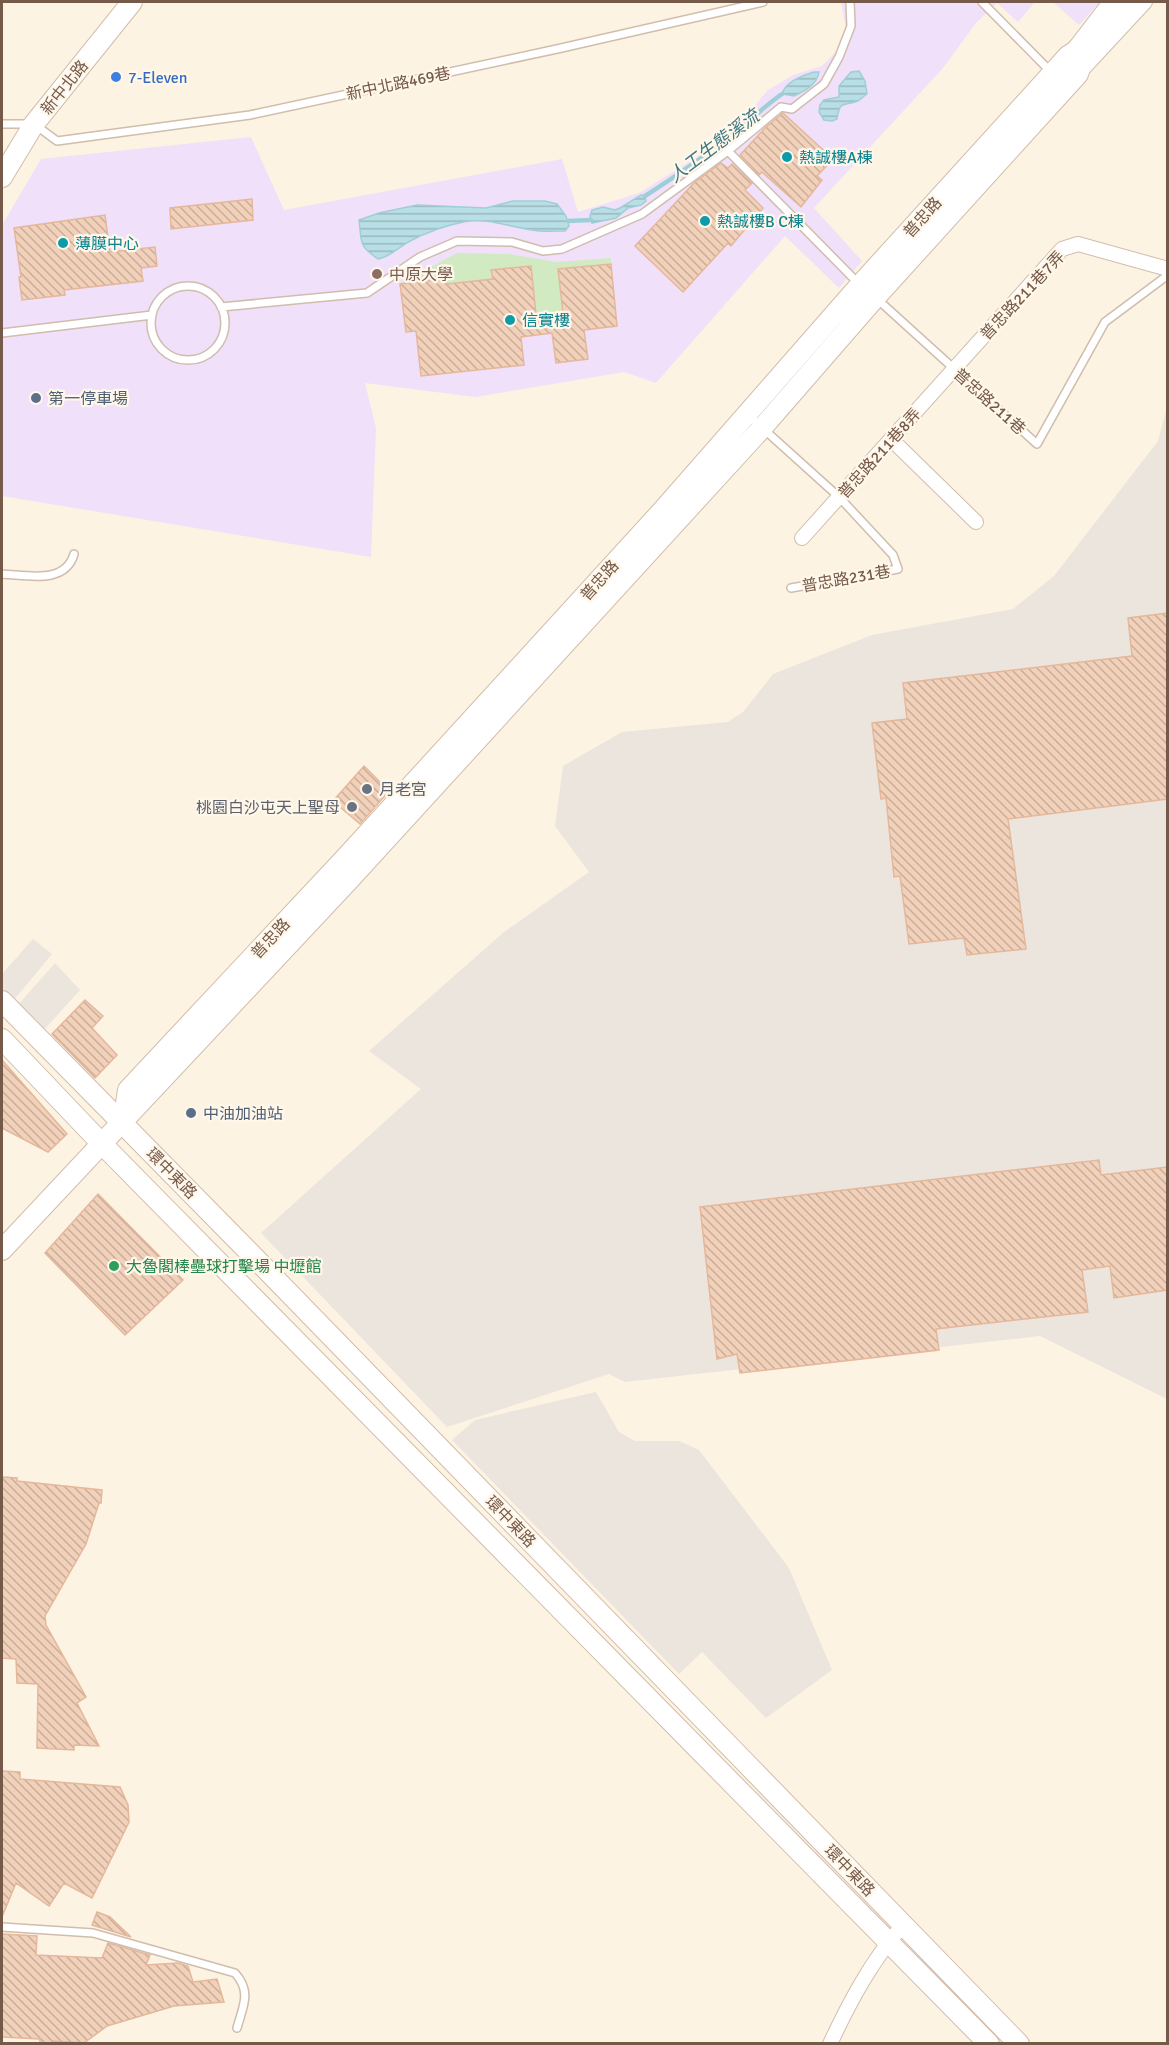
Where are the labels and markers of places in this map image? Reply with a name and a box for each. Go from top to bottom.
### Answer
place label: 7-Eleven [128,68,187,88]
marker: 7-Eleven [109,70,123,84]
place label: 熱誠樓A棟 [799,148,873,168]
marker: 熱誠樓A棟 [780,150,794,164]
place label: 熱誠樓B C棟 [717,212,804,232]
marker: 熱誠樓B C棟 [698,214,712,228]
place label: 薄膜中心 [75,234,139,254]
marker: 薄膜中心 [56,236,70,250]
place label: 中原大學 [389,265,453,285]
marker: 中原大學 [370,267,384,281]
place label: 信實樓 [522,311,570,331]
marker: 信實樓 [503,313,517,327]
place label: 第一停車場 [48,389,128,409]
marker: 第一停車場 [29,391,43,405]
place label: 月老宮 [379,780,427,800]
marker: 月老宮 [360,782,374,796]
place label: 桃園白沙屯天上聖母 [196,798,340,818]
marker: 桃園白沙屯天上聖母 [345,800,359,814]
place label: 中油加油站 [203,1104,283,1124]
marker: 中油加油站 [184,1106,198,1120]
place label: 大魯閣棒壘球打擊場 中壢館 [126,1257,322,1277]
marker: 大魯閣棒壘球打擊場 中壢館 [107,1259,121,1273]

